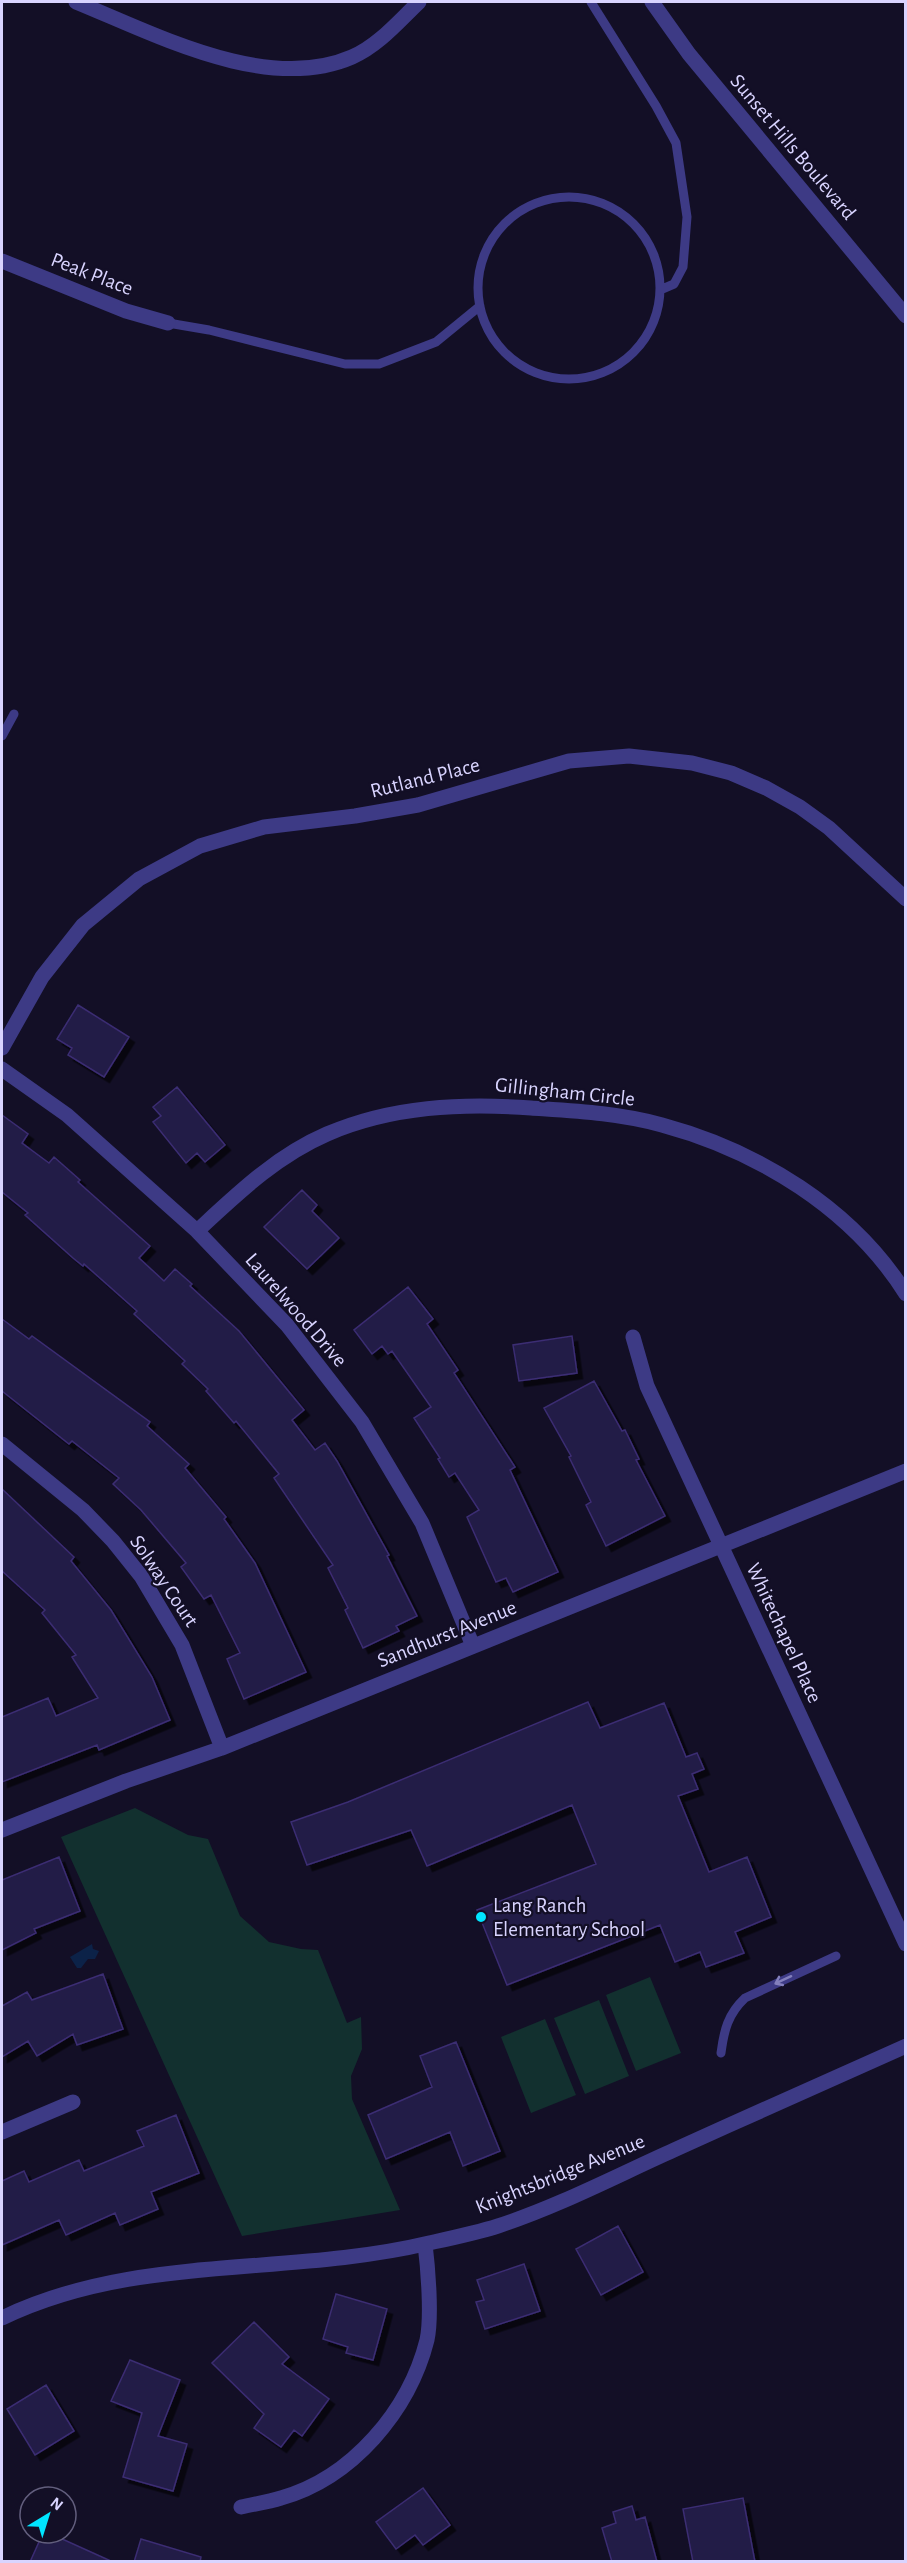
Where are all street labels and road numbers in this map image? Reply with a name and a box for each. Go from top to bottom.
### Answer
street label: Sunset Hills Boulevard [726,70,860,224]
street label: Peak Place [48,249,136,299]
street label: Rutland Place [368,754,482,802]
street label: Gillingham Circle [494,1074,636,1110]
street label: Laurelwood Drive [241,1249,351,1371]
street label: Solway Court [126,1531,202,1631]
street label: Whitechapel Place [742,1560,826,1706]
street label: Sandhurst Avenue [374,1597,520,1671]
street label: Knightsbridge Avenue [472,2130,648,2218]

